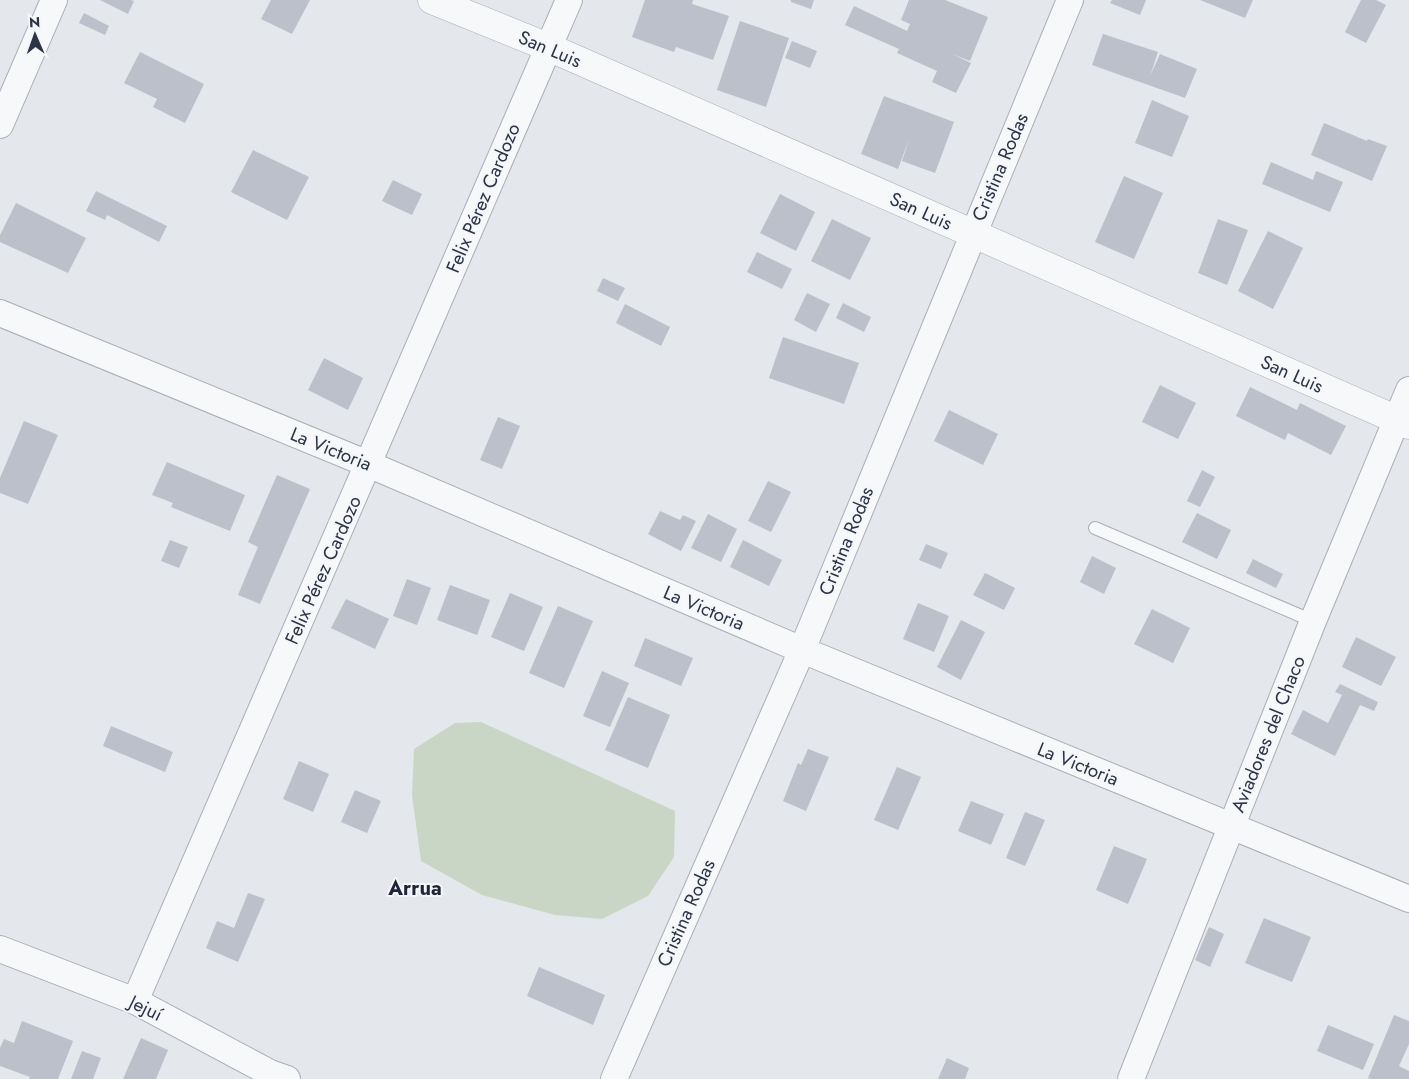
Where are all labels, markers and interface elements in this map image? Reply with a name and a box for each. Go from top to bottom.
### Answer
north arrow [10,10,60,60]
text: N [29,12,40,32]
street label: San Luis [514,24,586,74]
street label: Cristina Rodas [965,108,1035,225]
street label: Felix Pérez Cardozo [439,119,527,277]
street label: San Luis [885,185,957,237]
street label: San Luis [1256,348,1328,400]
street label: La Victoria [286,420,376,478]
street label: Cristina Rodas [812,482,880,599]
street label: Felix Pérez Cardozo [278,491,368,649]
street label: La Victoria [659,579,749,637]
street label: Aviadores del Chaco [1224,652,1312,816]
street label: La Victoria [1033,735,1123,793]
street label: Cristina Rodas [650,855,722,971]
district label: Arrua [387,874,442,903]
street label: Jejuí [122,987,168,1028]

